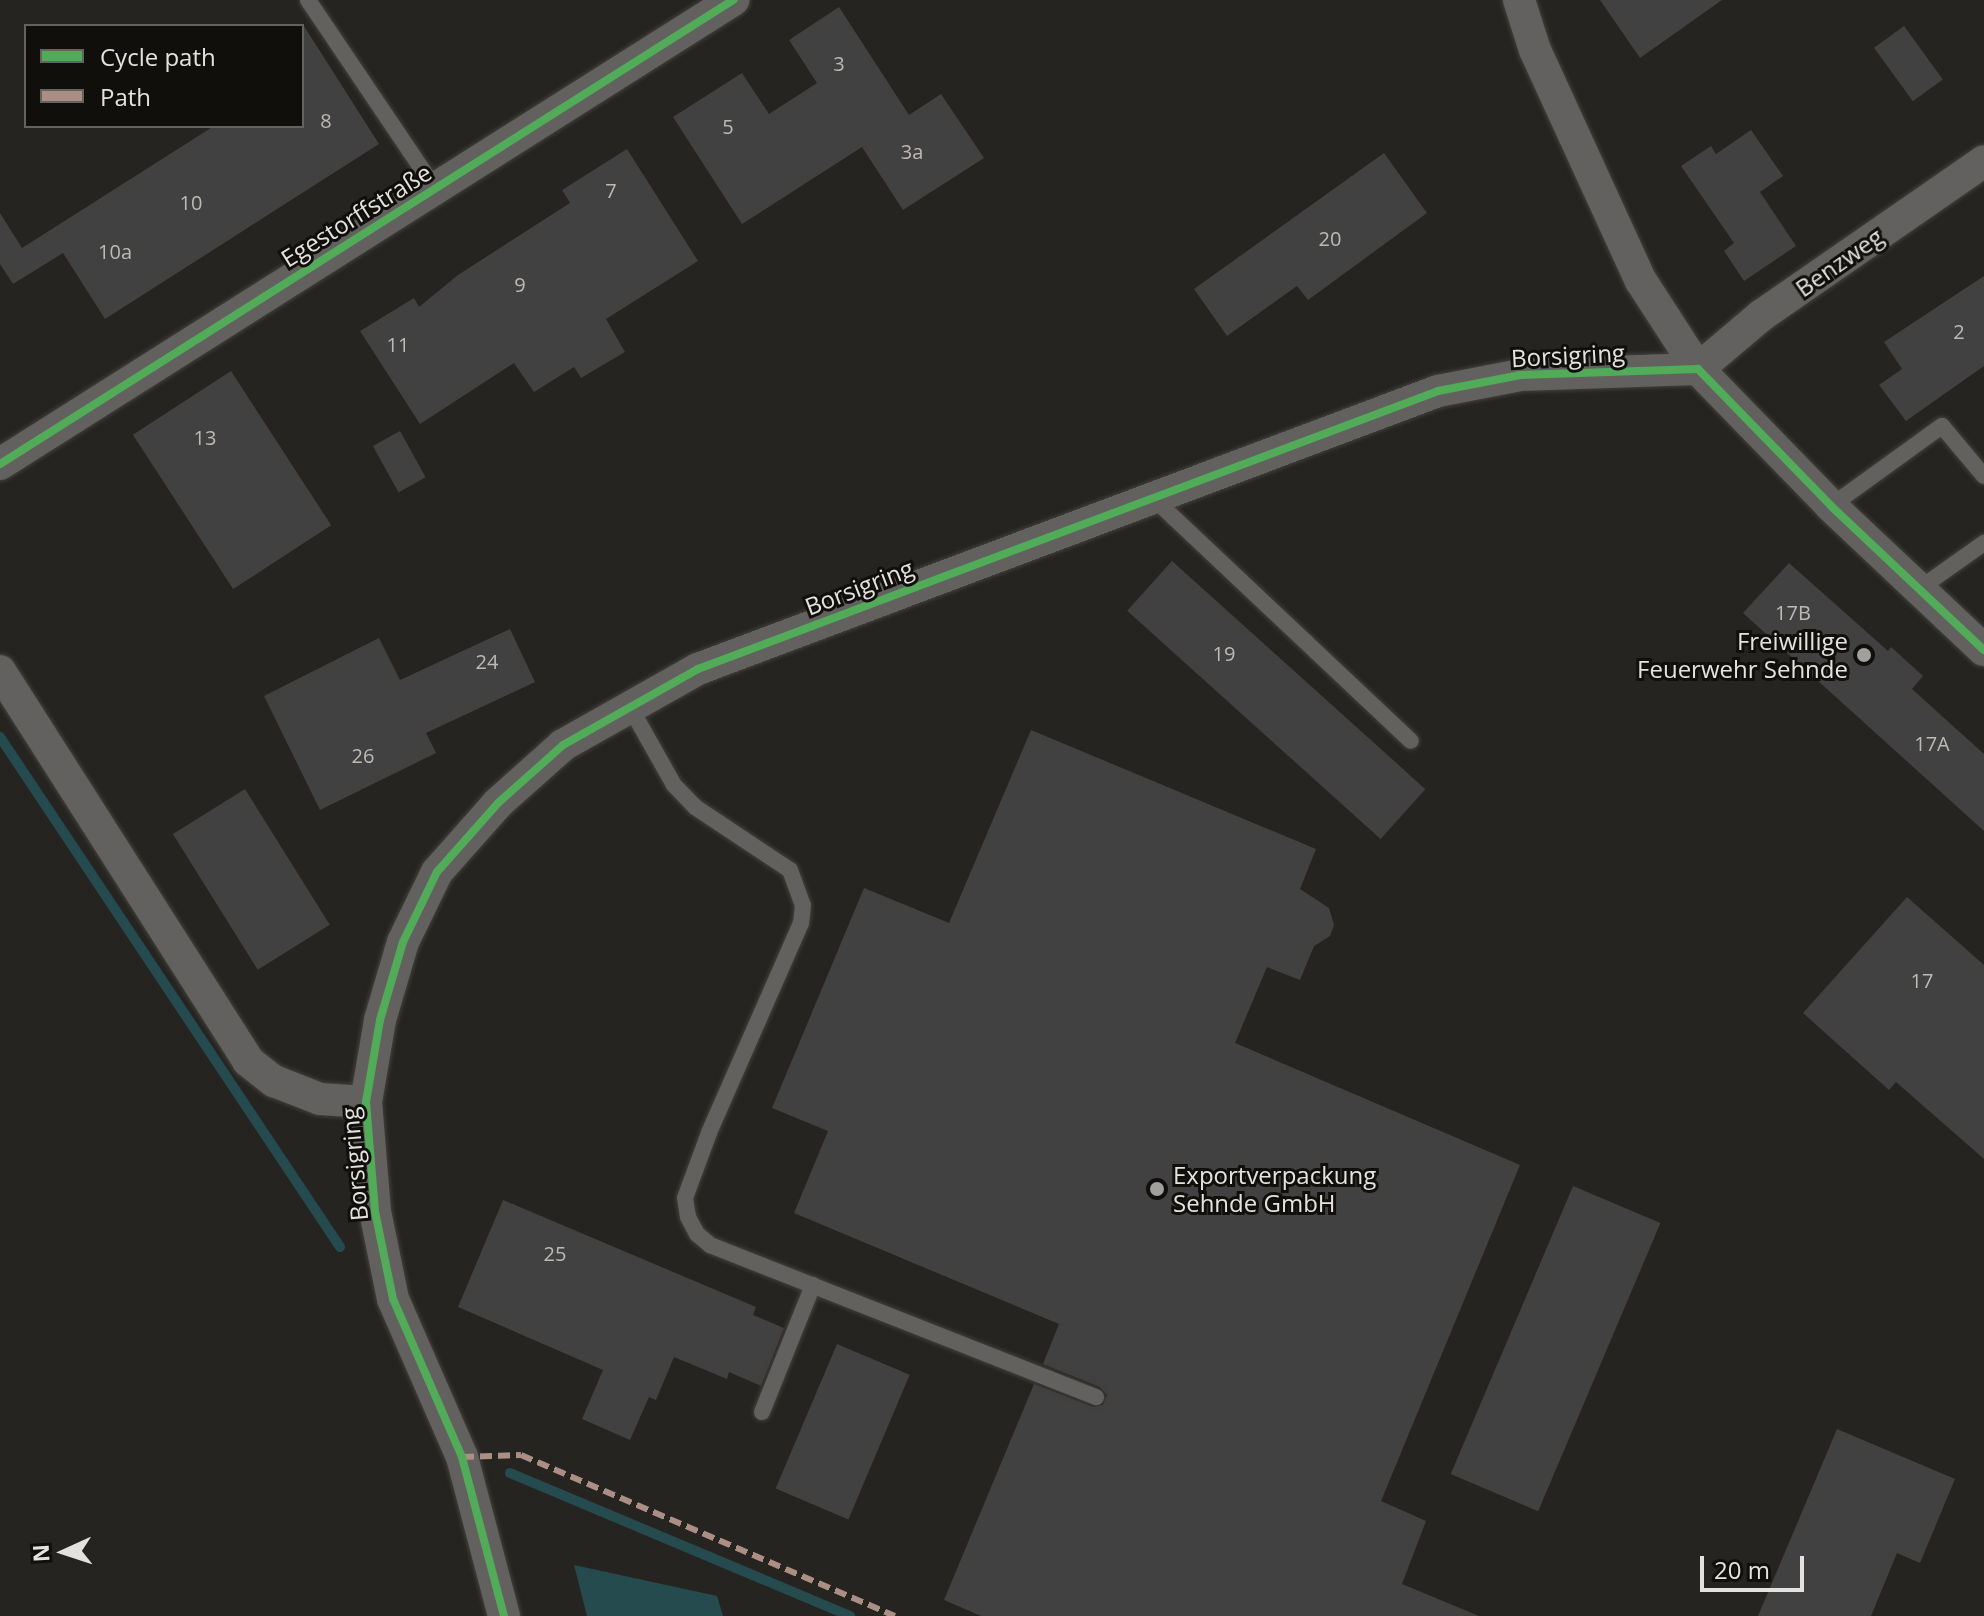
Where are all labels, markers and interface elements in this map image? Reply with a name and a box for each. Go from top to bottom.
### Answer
legend [24,24,304,128]
text: Cycle path [100,40,216,73]
house number: 3 [833,51,845,75]
text: Path [100,80,151,113]
house number: 8 [320,108,332,132]
house number: 5 [722,114,734,138]
house number: 3a [901,139,923,163]
street label: Egestorffstraße [276,157,436,273]
house number: 7 [605,178,617,202]
house number: 10 [180,190,202,214]
street label: Benzweg [1790,222,1888,302]
house number: 20 [1319,226,1341,250]
house number: 10a [98,239,132,263]
house number: 9 [514,272,526,296]
house number: 2 [1953,319,1965,343]
house number: 11 [387,332,409,356]
street label: Borsigring [1510,338,1626,372]
house number: 13 [194,425,216,449]
street label: Borsigring [801,553,917,621]
house number: 17B [1775,600,1811,624]
place label: Freiwillige Feuerwehr Sehnde [1637,627,1848,683]
house number: 19 [1213,641,1235,665]
marker: Freiwillige Feuerwehr Sehnde [1855,646,1873,664]
house number: 24 [476,649,498,673]
house number: 17A [1914,731,1950,755]
house number: 26 [352,743,374,767]
house number: 17 [1911,968,1933,992]
street label: Borsigring [335,1106,373,1222]
place label: Exportverpackung Sehnde GmbH [1173,1161,1376,1217]
marker: Exportverpackung Sehnde GmbH [1148,1180,1166,1198]
house number: 25 [544,1241,566,1265]
north arrow [24,1512,104,1592]
scale bar [1704,1540,1808,1590]
text: N [25,1544,55,1563]
text: 20 m [1714,1553,1770,1586]

